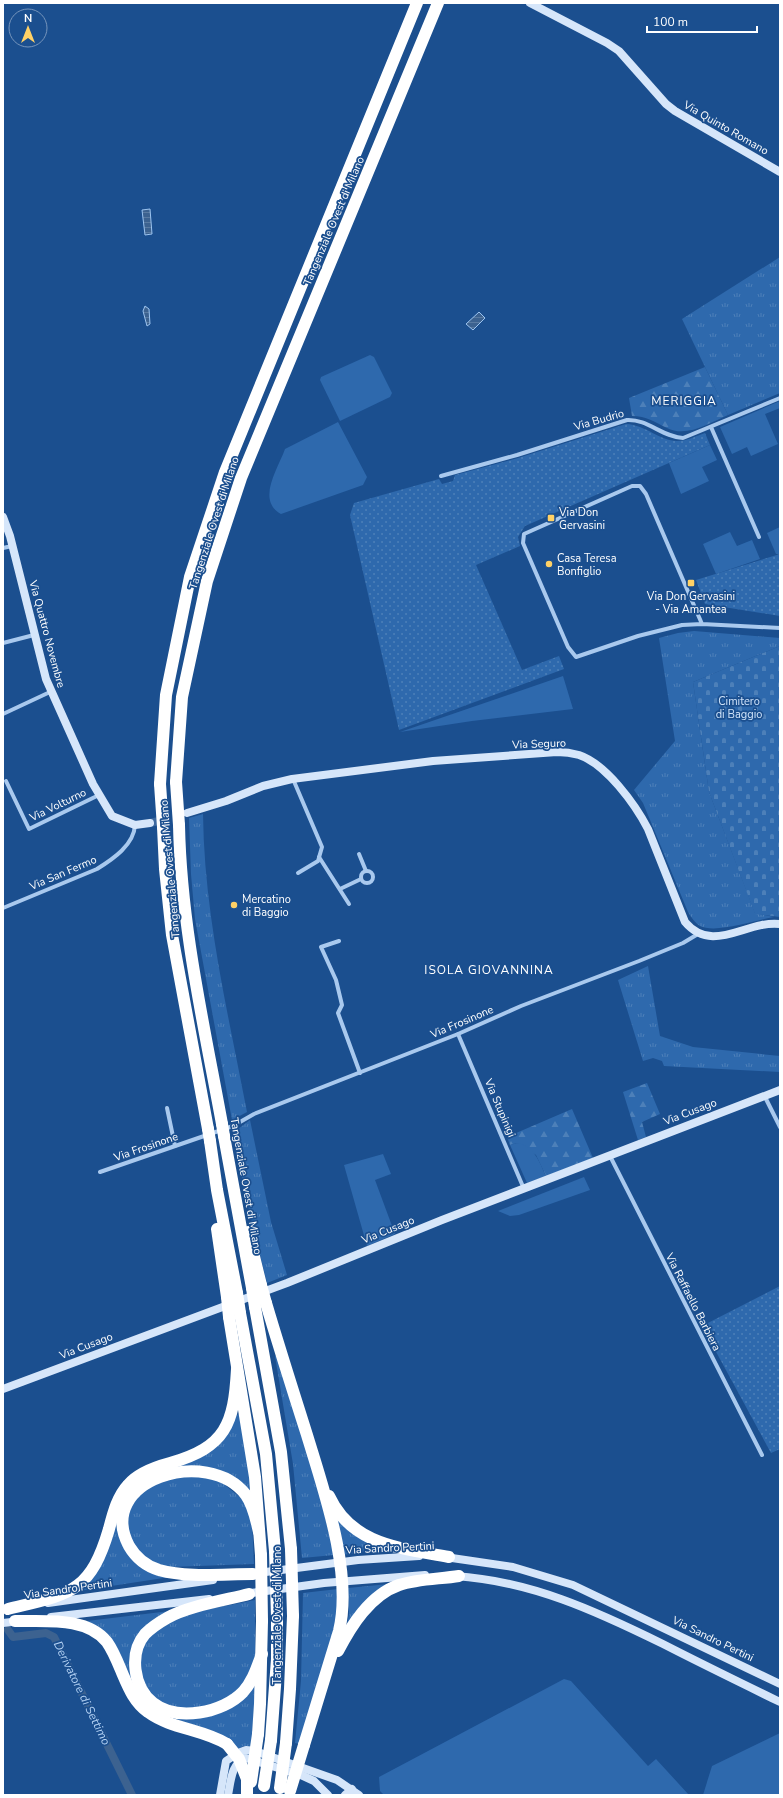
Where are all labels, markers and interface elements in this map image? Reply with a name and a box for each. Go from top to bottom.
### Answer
north arrow [8,8,48,48]
scale bar [647,8,757,34]
text: N [24,11,32,26]
text: 100 m [653,14,688,30]
street label: Via Quinto Romano [680,97,771,158]
street label: Tangenziale Ovest di Milano [300,154,368,288]
district label: MERIGGIA [651,393,717,409]
street label: Via Budrio [571,406,626,435]
street label: Tangenziale Ovest di Milano [185,455,243,591]
place label: Via Don Gervasini [558,505,605,533]
marker: Via Don Gervasini [546,513,556,523]
place label: Casa Teresa Bonfiglio [557,551,617,579]
marker: Casa Teresa Bonfiglio [544,559,554,569]
street label: Via Quattro Novembre [25,578,69,690]
marker: Via Don Gervasini - Via Amantea [686,578,696,588]
place label: Via Don Gervasini - Via Amantea [646,589,735,617]
park label: Cimitero di Baggio [716,694,762,722]
street label: Via Seguro [511,736,566,752]
street label: Via Volturno [26,785,89,826]
street label: Tangenziale Ovest di Milano [156,799,184,939]
street label: Via San Fermo [26,852,99,894]
place label: Mercatino di Baggio [242,892,291,920]
marker: Mercatino di Baggio [229,900,239,910]
district label: ISOLA GIOVANNINA [424,962,554,978]
street label: Via Frosinone [427,1002,496,1042]
street label: Via Stupinigi [481,1075,519,1140]
street label: Via Cusago [660,1095,719,1129]
street label: Tangenziale Ovest di Milano [227,1116,265,1256]
street label: Via Frosinone [111,1129,180,1165]
street label: Via Cusago [358,1213,417,1248]
street label: Via Raffaello Barbiera [661,1250,724,1354]
street label: Via Cusago [56,1329,115,1363]
street label: Via Sandro Pertini [344,1538,435,1558]
street label: Tangenziale Ovest di Milano [270,1546,285,1684]
street label: Via Sandro Pertini [22,1575,113,1603]
street label: Via Sandro Pertini [669,1612,756,1665]
water label: Derivatore di Settimo [50,1638,114,1748]

